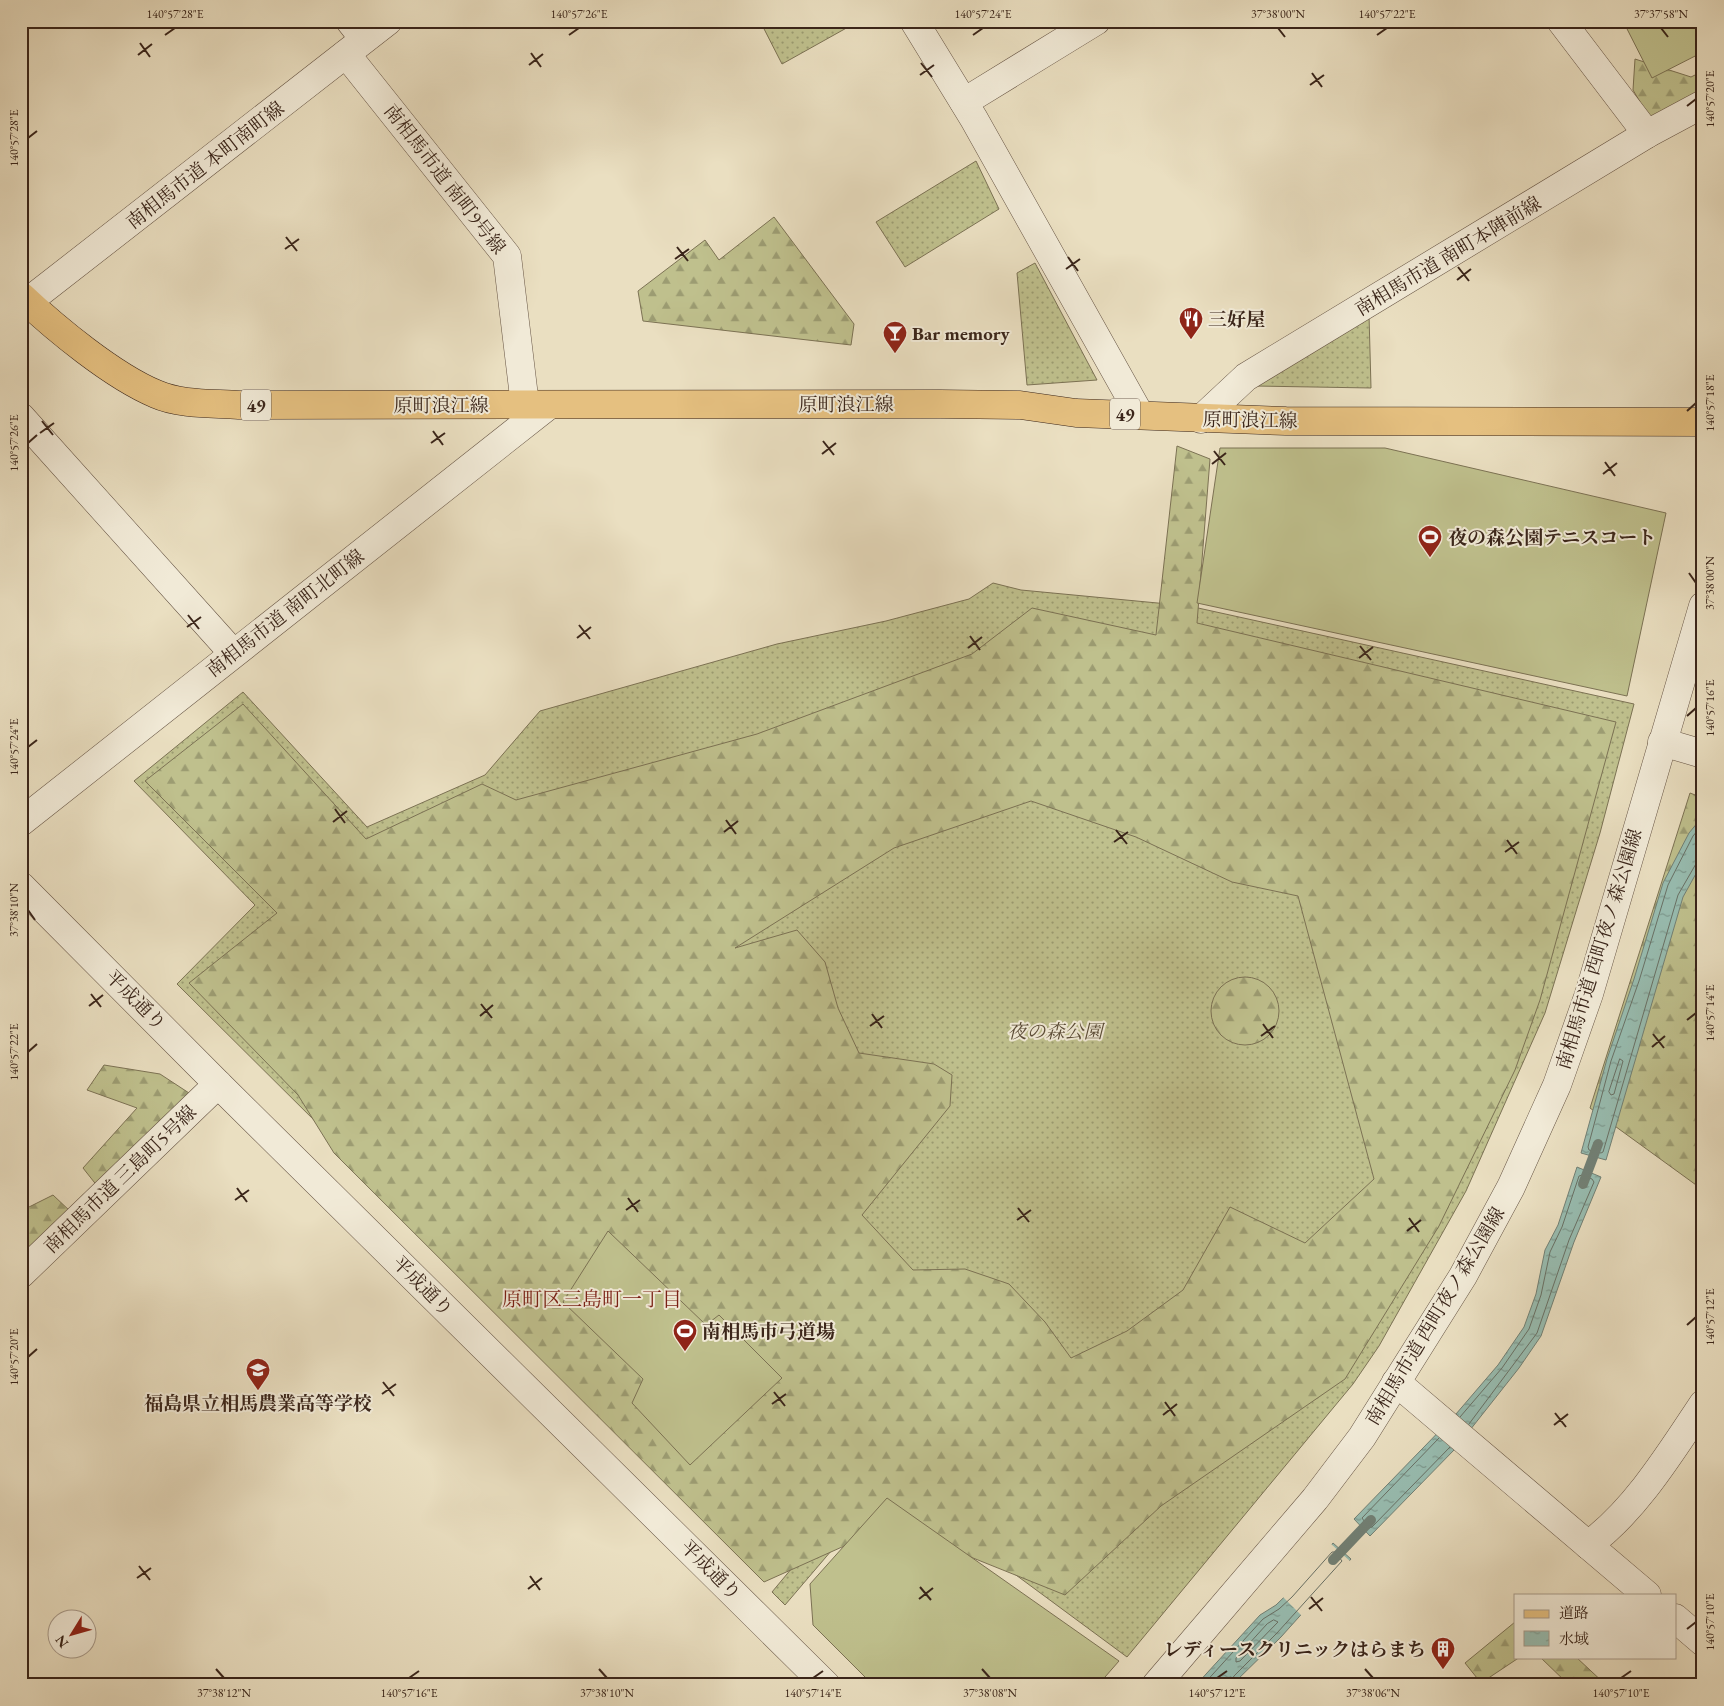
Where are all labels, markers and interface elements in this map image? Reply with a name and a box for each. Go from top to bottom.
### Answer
text: 140°57'28"E [147,6,204,22]
text: 140°57'26"E [551,6,608,22]
text: 140°57'24"E [955,6,1012,22]
text: 37°38'00"N [1251,6,1305,22]
text: 140°57'22"E [1359,6,1416,22]
text: 37°37'58"N [1634,6,1688,22]
text: 140°57'20"E [1702,70,1718,127]
street label: 南相馬市道 本町南町線 [121,95,289,235]
street label: 南相馬市道 南町9号線 [379,99,511,259]
text: 140°57'28"E [6,109,22,166]
street label: 南相馬市道 南町本陣前線 [1350,190,1546,322]
restaurant icon: 三好屋 [1178,306,1204,340]
place label: 三好屋 [1208,307,1265,332]
bar icon: Bar memory [882,320,908,354]
place label: Bar memory [912,321,1011,346]
text: 140°57'18"E [1702,374,1718,431]
road number: 49 [241,390,271,420]
street label: 原町浪江線 [798,392,894,417]
street label: 原町浪江線 [393,393,489,418]
road number: 49 [1110,398,1140,429]
street label: 原町浪江線 [1202,407,1298,433]
text: 140°57'26"E [6,414,22,471]
sports icon: 夜の森公園テニスコート [1417,524,1443,558]
place label: 夜の森公園テニスコート [1448,525,1656,550]
street label: 南相馬市道 南町北町線 [201,543,369,683]
text: 37°38'00"N [1702,556,1718,610]
text: 140°57'16"E [1702,679,1718,736]
text: 140°57'24"E [6,718,22,775]
street label: 南相馬市道 西町夜ノ森公園線 [1550,825,1648,1073]
text: 37°38'10"N [6,883,22,937]
street label: 平成通り [100,964,172,1036]
text: 140°57'14"E [1702,984,1718,1041]
park label: 夜の森公園 [1007,1019,1105,1044]
text: 140°57'22"E [6,1023,22,1080]
street label: 南相馬市道 三島町5号線 [38,1100,202,1258]
street label: 南相馬市道 西町夜ノ森公園線 [1360,1202,1510,1430]
street label: 平成通り [387,1250,459,1322]
district label: 原町区三島町一丁目 [502,1286,682,1312]
text: 140°57'12"E [1702,1288,1718,1345]
sports icon: 南相馬市弓道場 [672,1318,698,1352]
place label: 南相馬市弓道場 [702,1319,835,1344]
text: 140°57'20"E [6,1328,22,1385]
school or university icon: 福島県立相馬農業高等学校 [245,1357,271,1391]
place label: 福島県立相馬農業高等学校 [144,1391,372,1416]
street label: 平成通り [675,1534,747,1606]
text: 140°57'10"E [1702,1593,1718,1650]
legend [1514,1594,1676,1658]
text: 道路 [1559,1603,1589,1622]
north arrow [48,1608,98,1658]
text: 水域 [1559,1629,1589,1648]
text: N [51,1631,72,1652]
building icon: レディースクリニックはらまち [1430,1636,1456,1670]
place label: レディースクリニックはらまち [1164,1637,1426,1662]
text: 37°38'12"N [197,1685,251,1701]
text: 140°57'16"E [381,1685,438,1701]
text: 37°38'10"N [580,1685,634,1701]
text: 140°57'14"E [785,1685,842,1701]
text: 37°38'08"N [963,1685,1017,1701]
text: 140°57'12"E [1189,1685,1246,1701]
text: 37°38'06"N [1346,1685,1400,1701]
text: 140°57'10"E [1593,1685,1650,1701]

